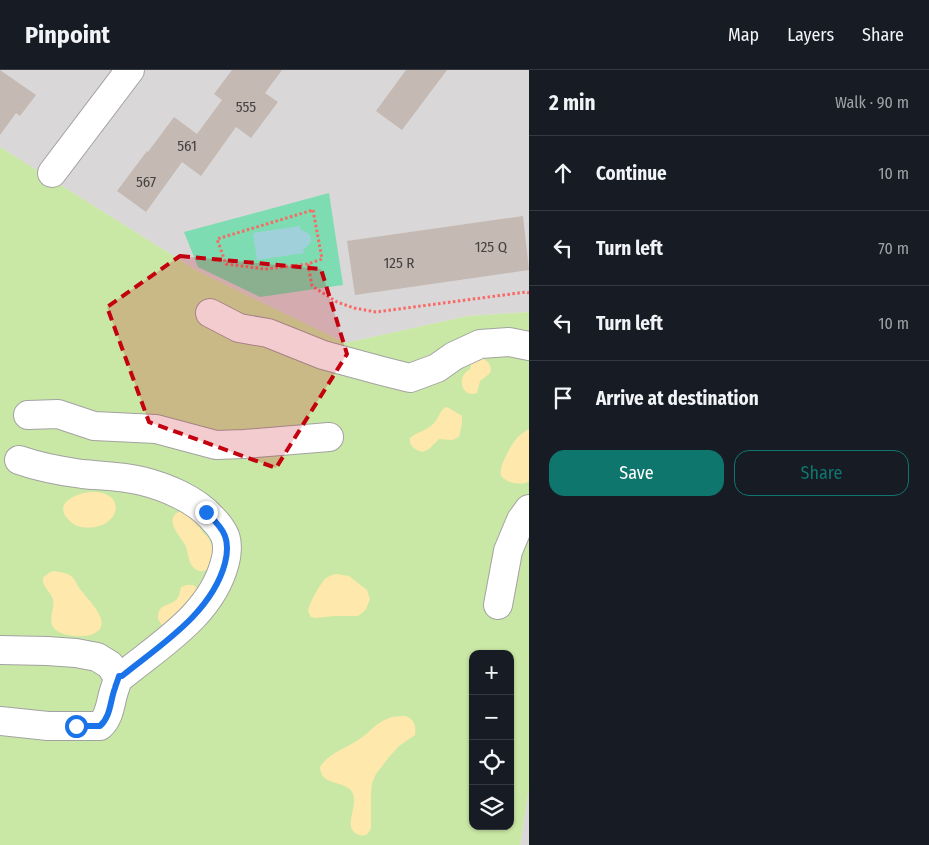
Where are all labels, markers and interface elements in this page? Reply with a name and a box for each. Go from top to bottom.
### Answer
text: Pinpoint [25,21,110,49]
text: Map [728,24,759,46]
text: Layers [787,24,834,46]
text: Share [862,24,904,46]
text: 2 min [549,90,596,116]
text: Walk · 90 m [835,93,909,112]
house number: 555 [236,98,256,116]
house number: 561 [177,137,197,155]
icon: ahead [549,159,577,187]
text: Continue [596,162,667,185]
text: 10 m [878,164,909,183]
house number: 567 [136,173,156,191]
icon: left [549,234,577,262]
text: Turn left [596,237,663,260]
house number: 125 Q [475,238,508,256]
text: 70 m [878,239,909,258]
house number: 125 R [383,254,415,272]
icon: left [549,309,577,337]
text: Turn left [596,312,663,335]
text: 10 m [878,314,909,333]
icon: arrive [549,384,577,412]
text: Arrive at destination [596,387,759,410]
button: Save [549,450,724,496]
button: Share [734,450,909,496]
route end [195,501,218,524]
map controls [469,650,514,830]
button: + [469,650,514,695]
button: − [469,695,514,740]
route start [65,715,88,738]
button: locate [469,740,514,785]
button: layers [469,785,514,830]

